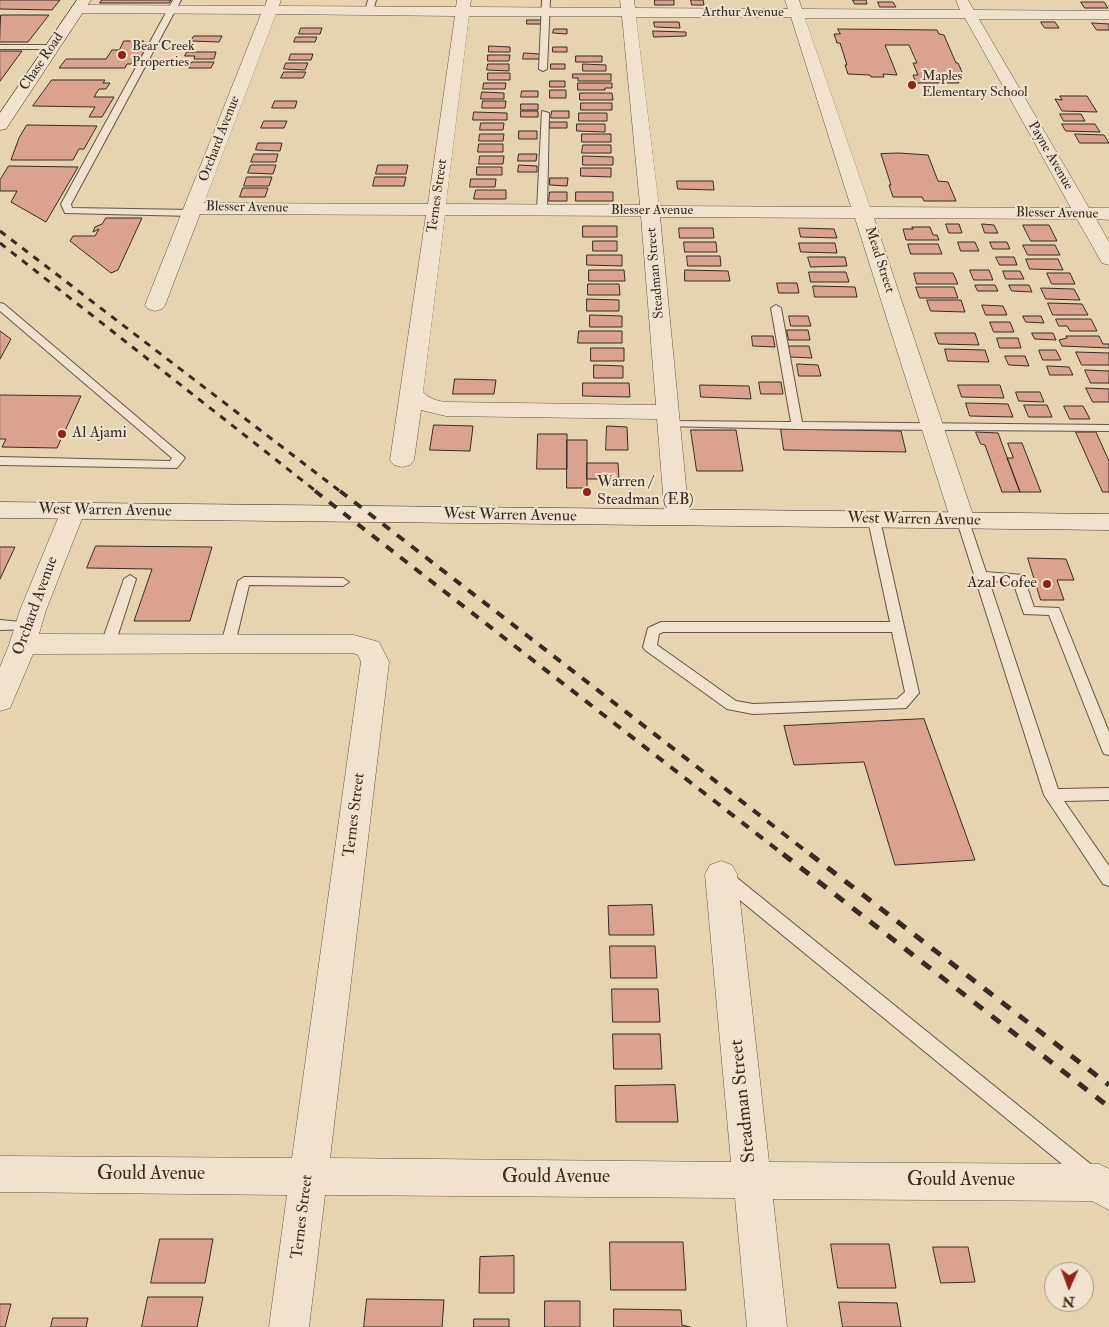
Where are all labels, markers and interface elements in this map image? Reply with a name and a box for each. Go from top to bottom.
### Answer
street label: Arthur Avenue [702,5,784,21]
street label: Chase Road [17,30,67,94]
place label: Bear Creek Properties [132,39,195,72]
marker: Bear Creek Properties [116,49,128,61]
place label: Maples Elementary School [922,69,1028,102]
marker: Maples Elementary School [906,79,918,91]
street label: Orchard Avenue [196,94,244,184]
street label: Payne Avenue [1024,119,1076,193]
street label: Ternes Street [425,158,451,234]
street label: Blesser Avenue [206,199,288,217]
street label: Blesser Avenue [611,203,693,219]
street label: Blesser Avenue [1016,205,1098,223]
street label: Mead Street [860,225,898,295]
street label: Steadman Street [644,227,668,319]
place label: Al Ajami [72,424,127,444]
marker: Al Ajami [56,428,68,440]
place label: Warren / Steadman (EB) [597,473,694,511]
marker: Warren / Steadman (EB) [581,486,593,498]
street label: West Warren Avenue [38,500,172,522]
street label: West Warren Avenue [443,505,577,527]
street label: West Warren Avenue [847,509,981,531]
street label: Orchard Avenue [9,554,63,658]
place label: Azal Cofee [967,574,1037,594]
marker: Azal Cofee [1041,578,1053,590]
street label: Ternes Street [340,772,370,858]
street label: Steadman Street [726,1038,762,1164]
street label: Gould Avenue [97,1164,205,1186]
street label: Gould Avenue [502,1167,610,1189]
street label: Gould Avenue [907,1170,1015,1192]
street label: Ternes Street [288,1174,318,1260]
north arrow [1044,1262,1094,1312]
text: N [1062,1293,1075,1310]

